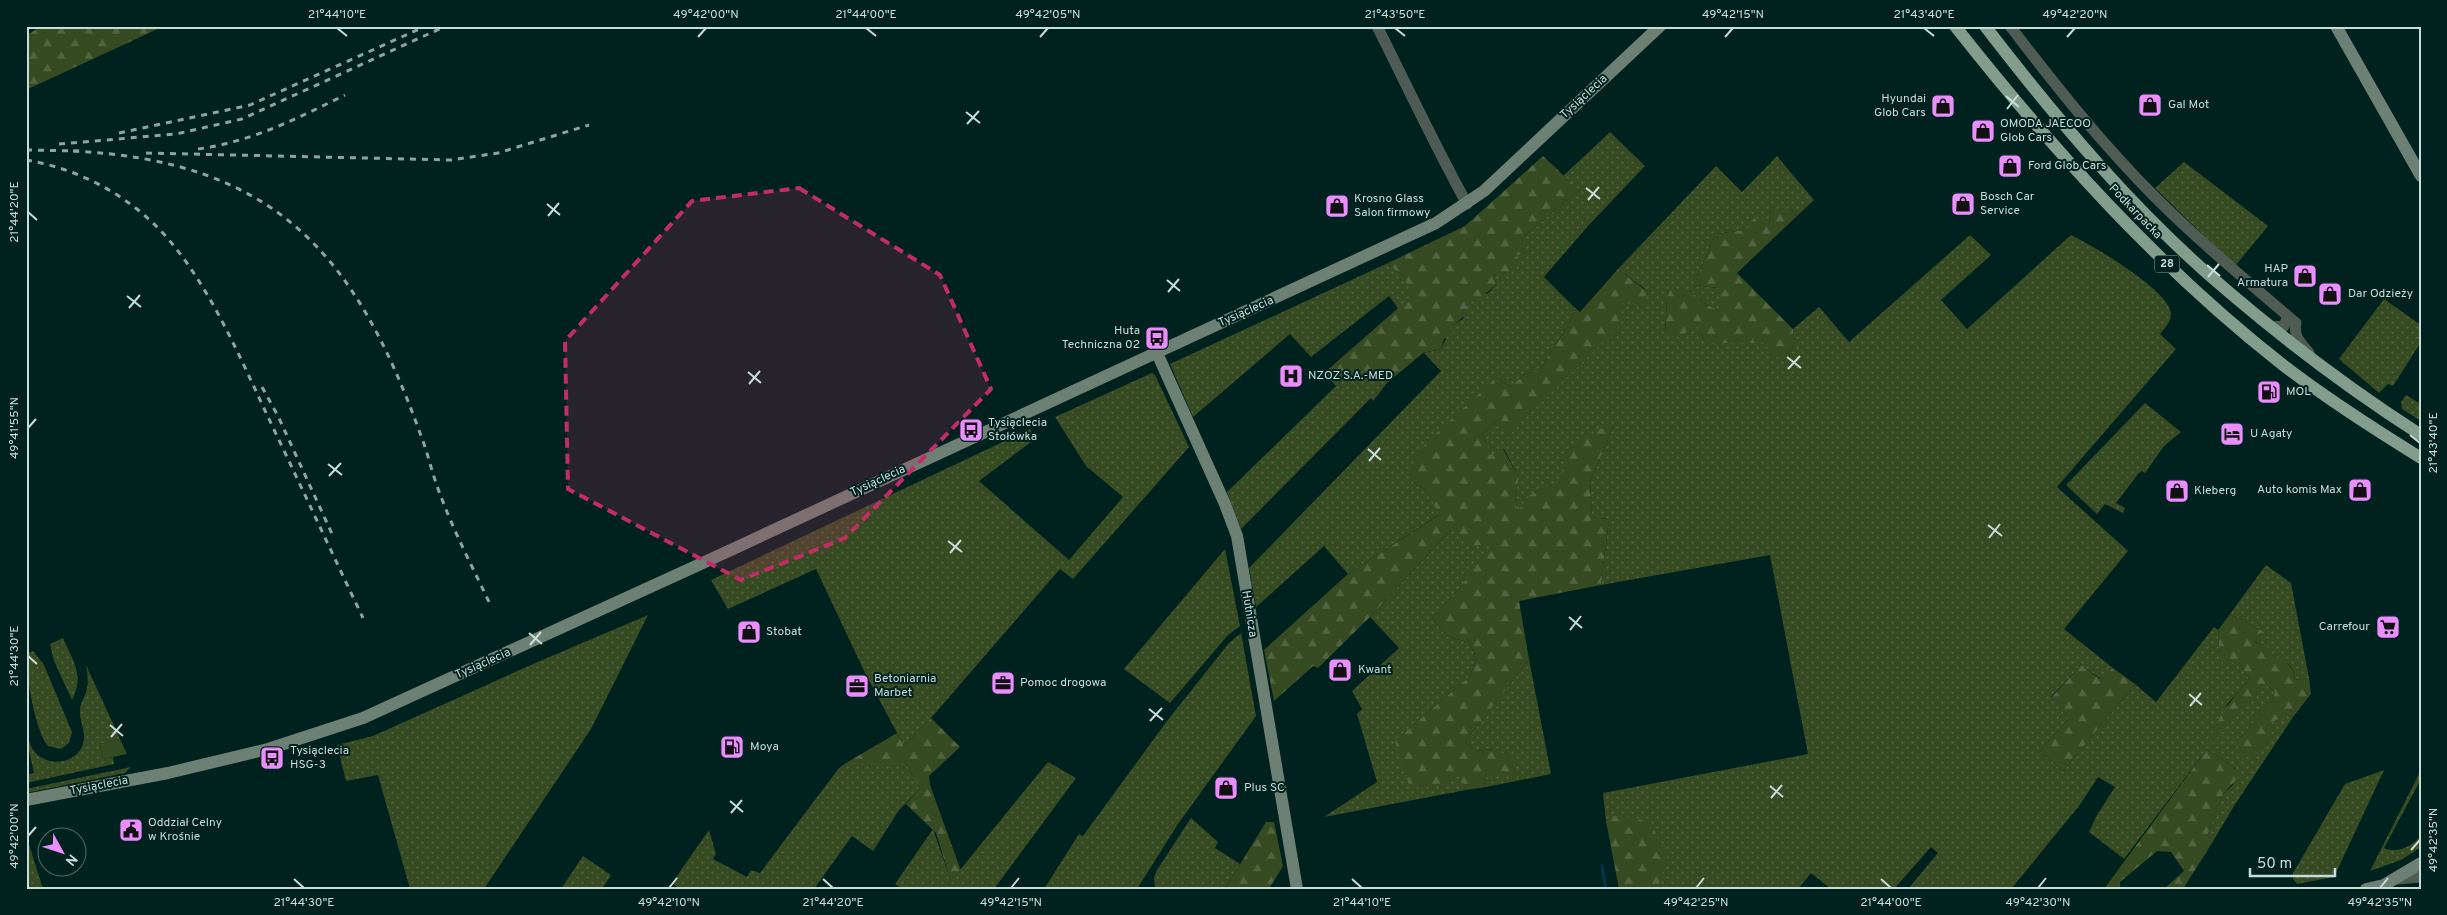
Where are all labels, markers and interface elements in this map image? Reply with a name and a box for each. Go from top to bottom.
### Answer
text: 21°44'10"E [308,7,366,23]
text: 49°42'00"N [673,7,739,23]
text: 21°44'00"E [835,7,897,23]
text: 49°42'05"N [1015,7,1081,23]
text: 21°43'50"E [1364,7,1426,23]
text: 49°42'15"N [1702,7,1764,23]
text: 21°43'40"E [1893,7,1955,23]
text: 49°42'20"N [2042,7,2108,23]
street label: Tysiąclecia [1557,71,1611,123]
place label: Hyundai Glob Cars [1874,91,1926,121]
shop icon: Gal Mot [2137,92,2163,118]
shop icon: Hyundai Glob Cars [1930,93,1956,119]
place label: Gal Mot [2168,97,2209,113]
place label: OMODA JAECOO Glob Cars [2000,116,2091,146]
shop icon: OMODA JAECOO Glob Cars [1970,118,1996,144]
shop icon: Ford Glob Cars [1997,153,2023,179]
place label: Ford Glob Cars [2028,158,2106,174]
text: 21°44'20"E [7,181,23,243]
street label: Podkarpacka [2105,181,2165,243]
place label: Bosch Car Service [1980,189,2035,219]
place label: Krosno Glass Salon firmowy [1354,191,1430,221]
shop icon: Bosch Car Service [1950,191,1976,217]
shop icon: Krosno Glass Salon firmowy [1324,193,1350,219]
road number: 28 [2154,255,2180,272]
place label: HAP Armatura [2237,261,2288,291]
shop icon: HAP Armatura [2292,263,2318,289]
shop icon: Dar Odzieży [2317,281,2343,307]
place label: Dar Odzieży [2348,286,2413,302]
street label: Tysiąclecia [1216,293,1276,331]
place label: Huta Techniczna 02 [1062,323,1140,353]
bus stop icon: Huta Techniczna 02 [1144,325,1170,351]
hospital icon: NZOZ S.A.-MED [1278,363,1304,389]
place label: NZOZ S.A.-MED [1308,368,1393,384]
fuel station icon: MOL [2256,379,2282,405]
place label: MOL [2286,384,2311,400]
text: 49°41'55"N [7,397,23,459]
text: 21°43'40"E [2426,412,2442,474]
place label: Tysiąclecia Stołówka [988,415,1047,445]
bus stop icon: Tysiąclecia Stołówka [958,417,984,443]
hotel icon: U Agaty [2219,421,2245,447]
place label: U Agaty [2250,426,2292,442]
street label: Tysiąclecia [848,461,908,501]
shop icon: Auto komis Max [2347,477,2373,503]
shop icon: Kleberg [2164,478,2190,504]
place label: Auto komis Max [2257,482,2342,498]
place label: Kleberg [2194,483,2236,499]
street label: Hutnicza [1237,589,1261,639]
supermarket icon: Carrefour [2375,614,2401,640]
shop icon: Stobat [736,619,762,645]
place label: Carrefour [2319,619,2370,635]
place label: Stobat [766,624,802,640]
text: 21°44'30"E [7,625,23,687]
street label: Tysiąclecia [453,645,513,683]
shop icon: Kwant [1327,657,1353,683]
place label: Kwant [1358,662,1392,678]
office icon: Pomoc drogowa [990,670,1016,696]
place label: Betoniarnia Marbet [874,671,936,701]
office icon: Betoniarnia Marbet [844,673,870,699]
place label: Pomoc drogowa [1020,675,1106,691]
fuel station icon: Moya [719,734,745,760]
place label: Moya [750,739,779,755]
place label: Tysiąclecia HSG-3 [290,743,349,773]
bus stop icon: Tysiąclecia HSG-3 [259,745,285,771]
street label: Tysiąclecia [69,773,129,799]
shop icon: Plus SC [1213,775,1239,801]
place label: Plus SC [1244,780,1285,796]
text: 49°42'00"N [7,803,23,869]
text: 49°42'35"N [2426,808,2442,872]
place label: Oddział Celny w Krośnie [148,815,222,845]
public building icon: Oddział Celny w Krośnie [118,817,144,843]
north arrow [38,828,88,878]
scale bar [2250,845,2334,877]
text: N [61,850,81,869]
text: 50 m [2257,855,2292,874]
text: 21°44'30"E [273,895,335,911]
text: 49°42'10"N [638,895,700,911]
text: 21°44'20"E [802,895,864,911]
text: 49°42'15"N [980,895,1042,911]
text: 21°44'10"E [1333,895,1391,911]
text: 49°42'25"N [1664,895,1728,911]
text: 21°44'00"E [1860,895,1922,911]
text: 49°42'30"N [2006,895,2070,911]
text: 49°42'35"N [2348,895,2412,911]

